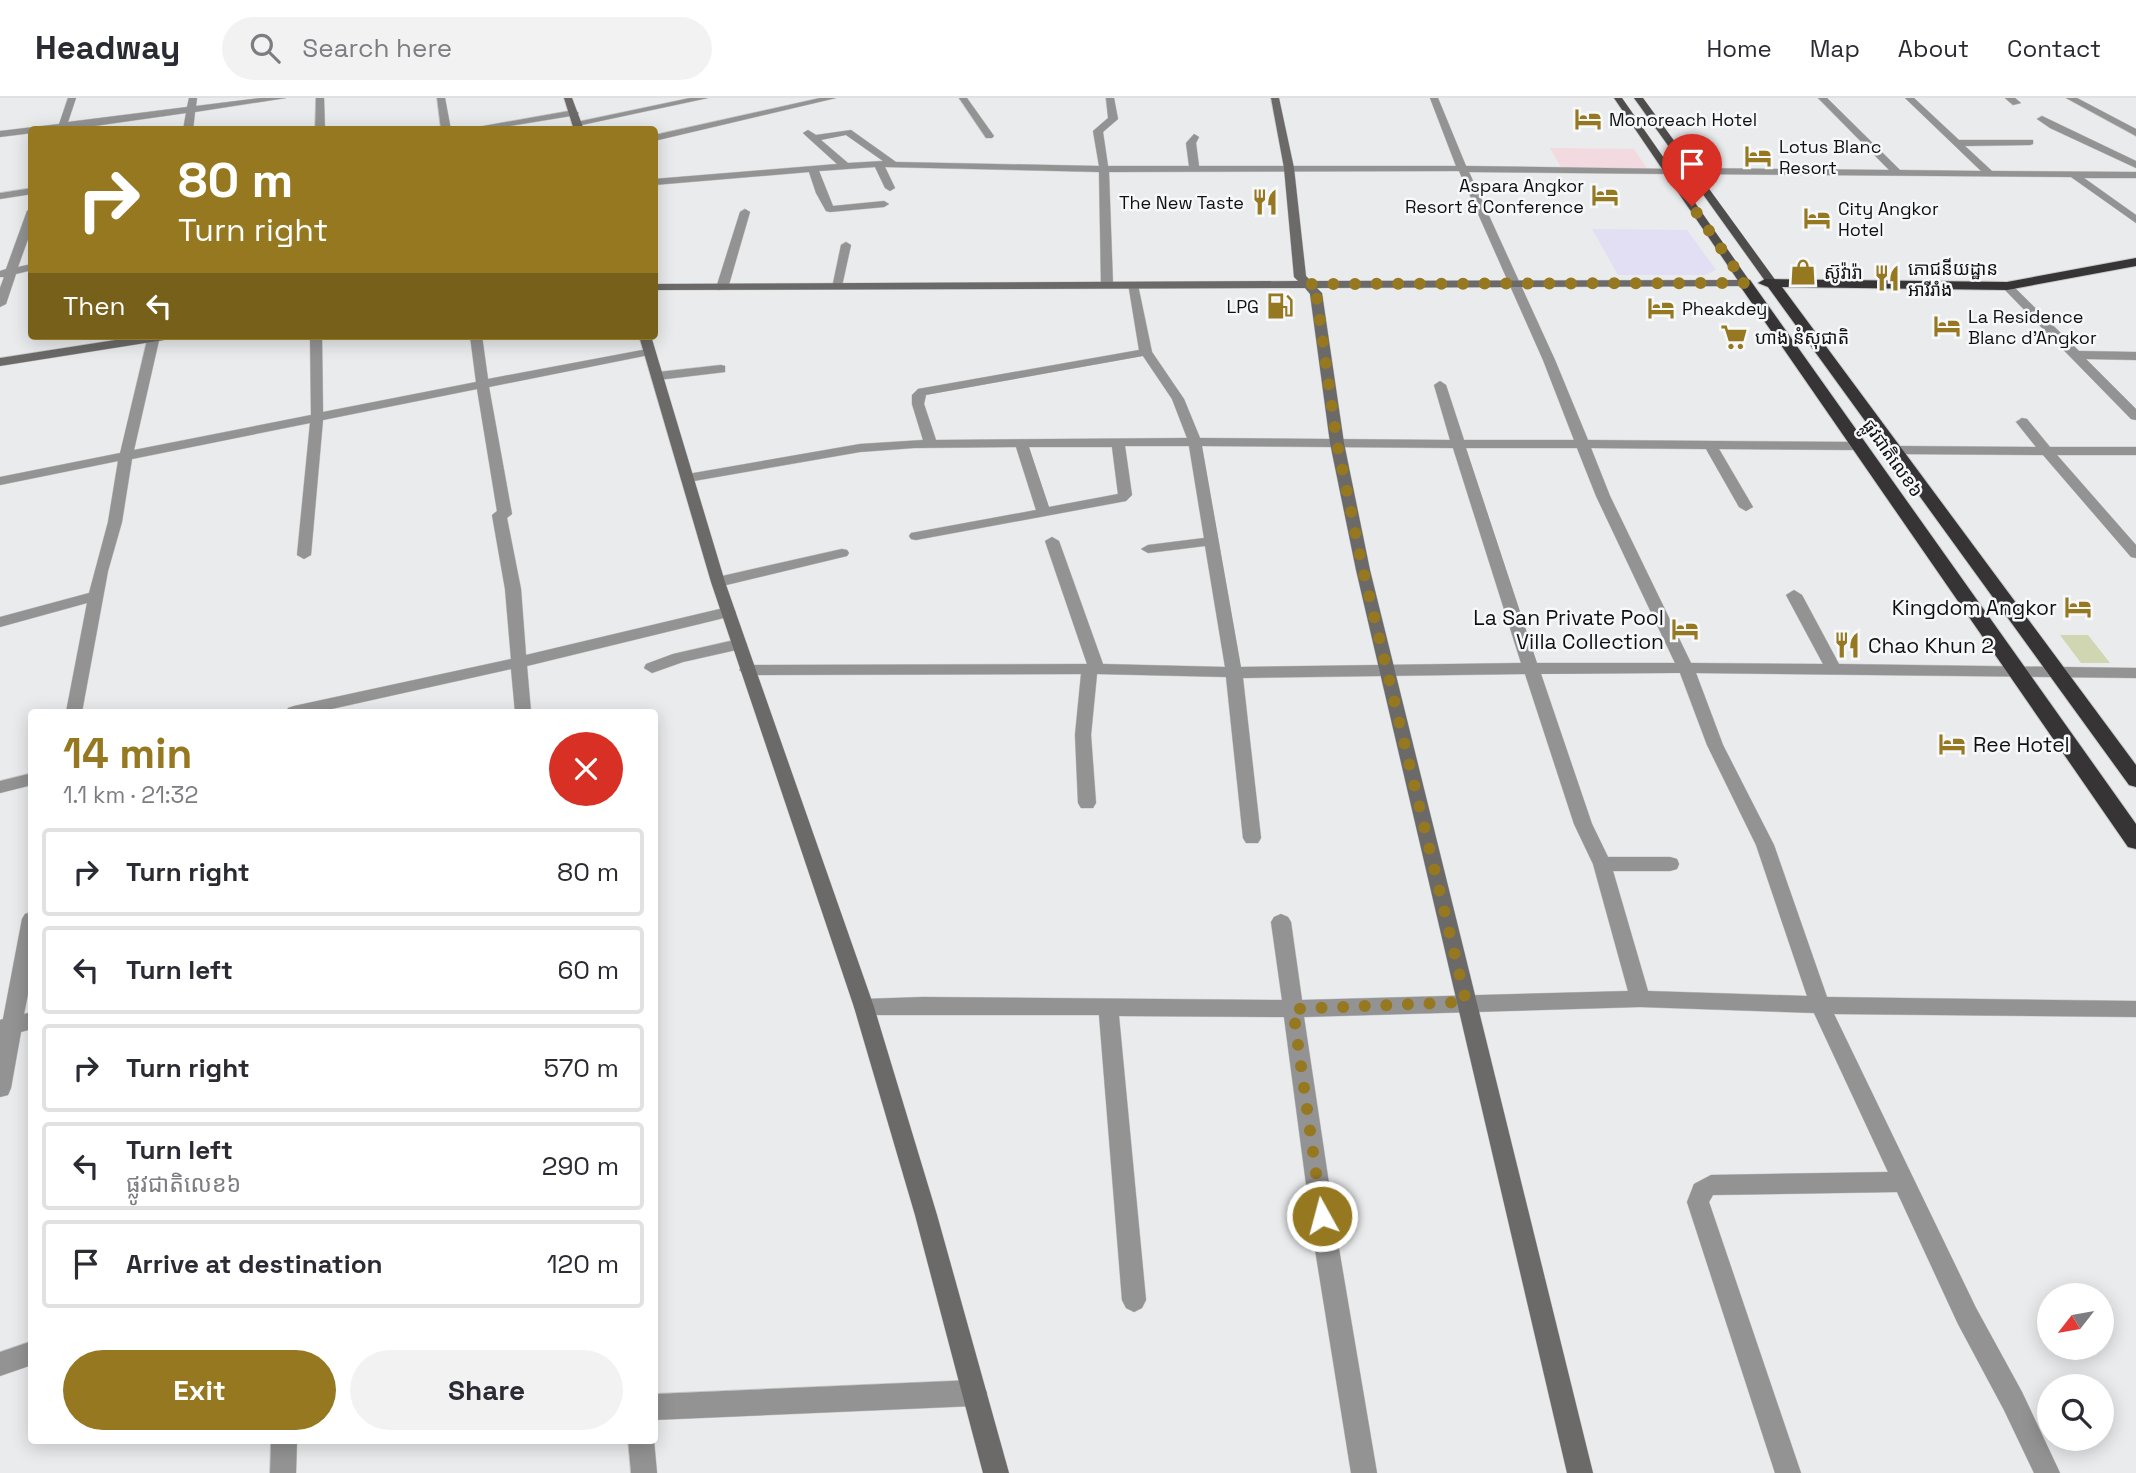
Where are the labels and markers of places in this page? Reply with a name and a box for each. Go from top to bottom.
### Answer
hotel icon: Monoreach Hotel [1573,104,1603,134]
place label: Monoreach Hotel [1609,108,1757,131]
pin [1662,134,1722,206]
place label: Lotus Blanc Resort [1779,135,1881,179]
hotel icon: Lotus Blanc Resort [1743,141,1773,171]
place label: Aspara Angkor Resort & Conference [1405,174,1584,218]
hotel icon: Aspara Angkor Resort & Conference [1590,180,1620,210]
restaurant icon: The New Taste [1250,187,1280,217]
place label: The New Taste [1119,191,1244,214]
place label: City Angkor Hotel [1838,197,1939,241]
hotel icon: City Angkor Hotel [1802,203,1832,233]
shop icon: ស៊ូវ៉ារ៉ា [1788,257,1818,287]
place label: ភោជនីយដ្ឋាន អារីរាំង [1908,257,1998,301]
place label: ស៊ូវ៉ារ៉ា [1824,261,1863,284]
restaurant icon: ភោជនីយដ្ឋាន អារីរាំង [1872,263,1902,293]
fuel station icon: LPG [1265,291,1295,321]
hotel icon: Pheakdey [1646,293,1676,323]
place label: LPG [1226,295,1259,318]
place label: Pheakdey [1682,297,1767,320]
place label: La Residence Blanc d'Angkor [1968,305,2097,349]
hotel icon: La Residence Blanc d'Angkor [1932,311,1962,341]
supermarket icon: ហាង នំសុជាតិ [1719,322,1749,352]
place label: ហាង នំសុជាតិ [1755,326,1849,350]
hotel icon: Kingdom Angkor [2063,592,2093,622]
place label: Kingdom Angkor [1892,594,2057,621]
place label: La San Private Pool Villa Collection [1473,604,1664,655]
hotel icon: La San Private Pool Villa Collection [1670,614,1700,644]
restaurant icon: Chao Khun 2 [1832,630,1862,660]
place label: Chao Khun 2 [1868,632,1994,659]
hotel icon: Ree Hotel [1937,729,1967,759]
place label: Ree Hotel [1973,731,2070,758]

